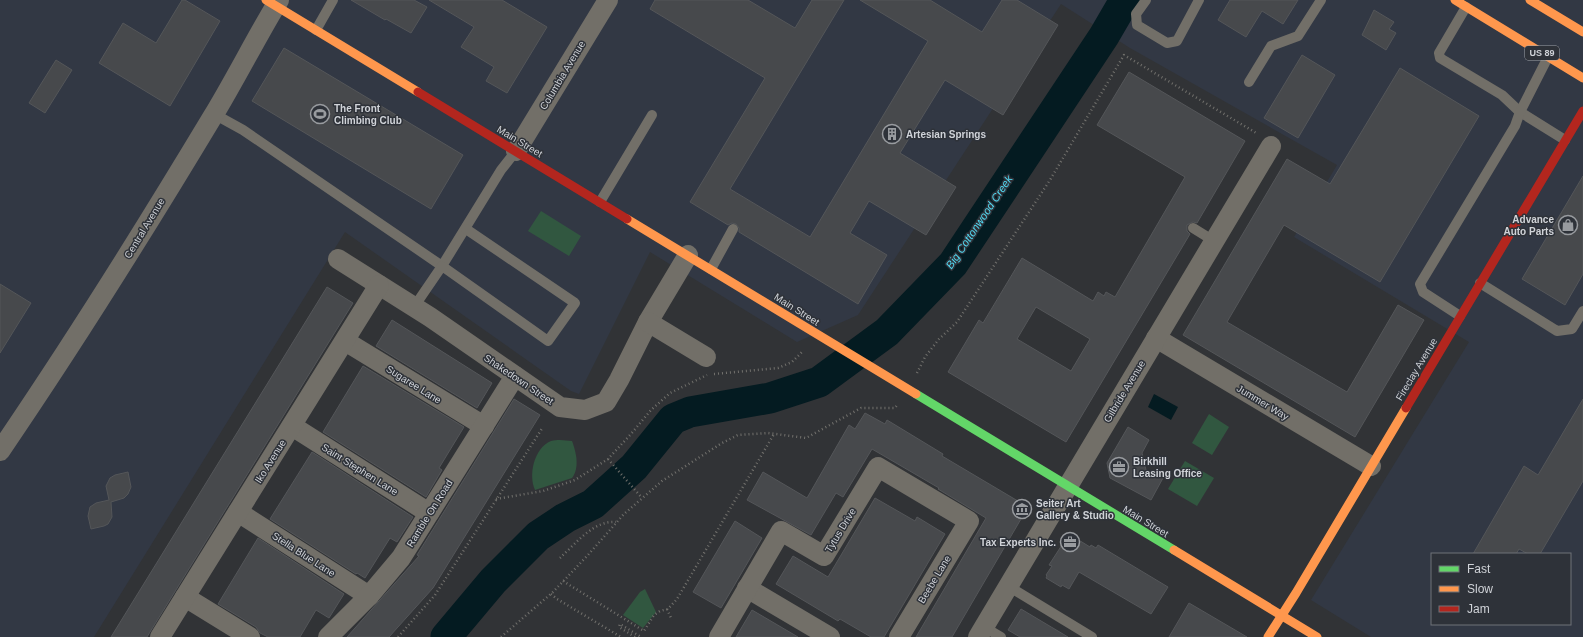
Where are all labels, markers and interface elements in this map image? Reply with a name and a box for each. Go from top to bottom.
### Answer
street label: Columbia Avenue [538,39,588,112]
road number: US 89 [1525,46,1559,60]
sports icon: The Front Climbing Club [309,103,331,125]
place label: The Front Climbing Club [334,103,402,126]
building icon: Artesian Springs [881,123,903,145]
street label: Main Street [495,124,545,159]
place label: Artesian Springs [906,129,986,140]
water label: Big Cottonwood Creek [943,173,1015,271]
street label: Central Avenue [122,196,167,260]
place label: Advance Auto Parts [1503,214,1554,237]
shop icon: Advance Auto Parts [1557,214,1579,236]
street label: Main Street [772,291,822,328]
street label: Fireclay Avenue [1393,336,1440,403]
street label: Shakedown Street [482,352,556,407]
street label: Gilbride Avenue [1102,358,1148,424]
street label: Sugaree Lane [384,363,444,406]
street label: Jummer Way [1235,383,1291,422]
street label: Iko Avenue [253,437,288,485]
street label: Saint Stephen Lane [320,441,400,498]
office icon: Birkhill Leasing Office [1108,456,1130,478]
place label: Birkhill Leasing Office [1133,456,1202,479]
street label: Ramble On Road [404,478,455,549]
museum icon: Seiter Art Gallery & Studio [1011,498,1033,520]
place label: Seiter Art Gallery & Studio [1036,498,1114,521]
street label: Main Street [1121,504,1171,539]
street label: Tytus Drive [823,506,858,555]
street label: Stella Blue Lane [270,530,338,579]
office icon: Tax Experts Inc. [1059,531,1081,553]
place label: Tax Experts Inc. [980,537,1056,548]
street label: Beebe Lane [916,553,953,605]
legend [1431,553,1571,625]
text: Fast [1467,562,1491,576]
text: Slow [1467,582,1493,596]
text: Jam [1467,602,1490,616]

